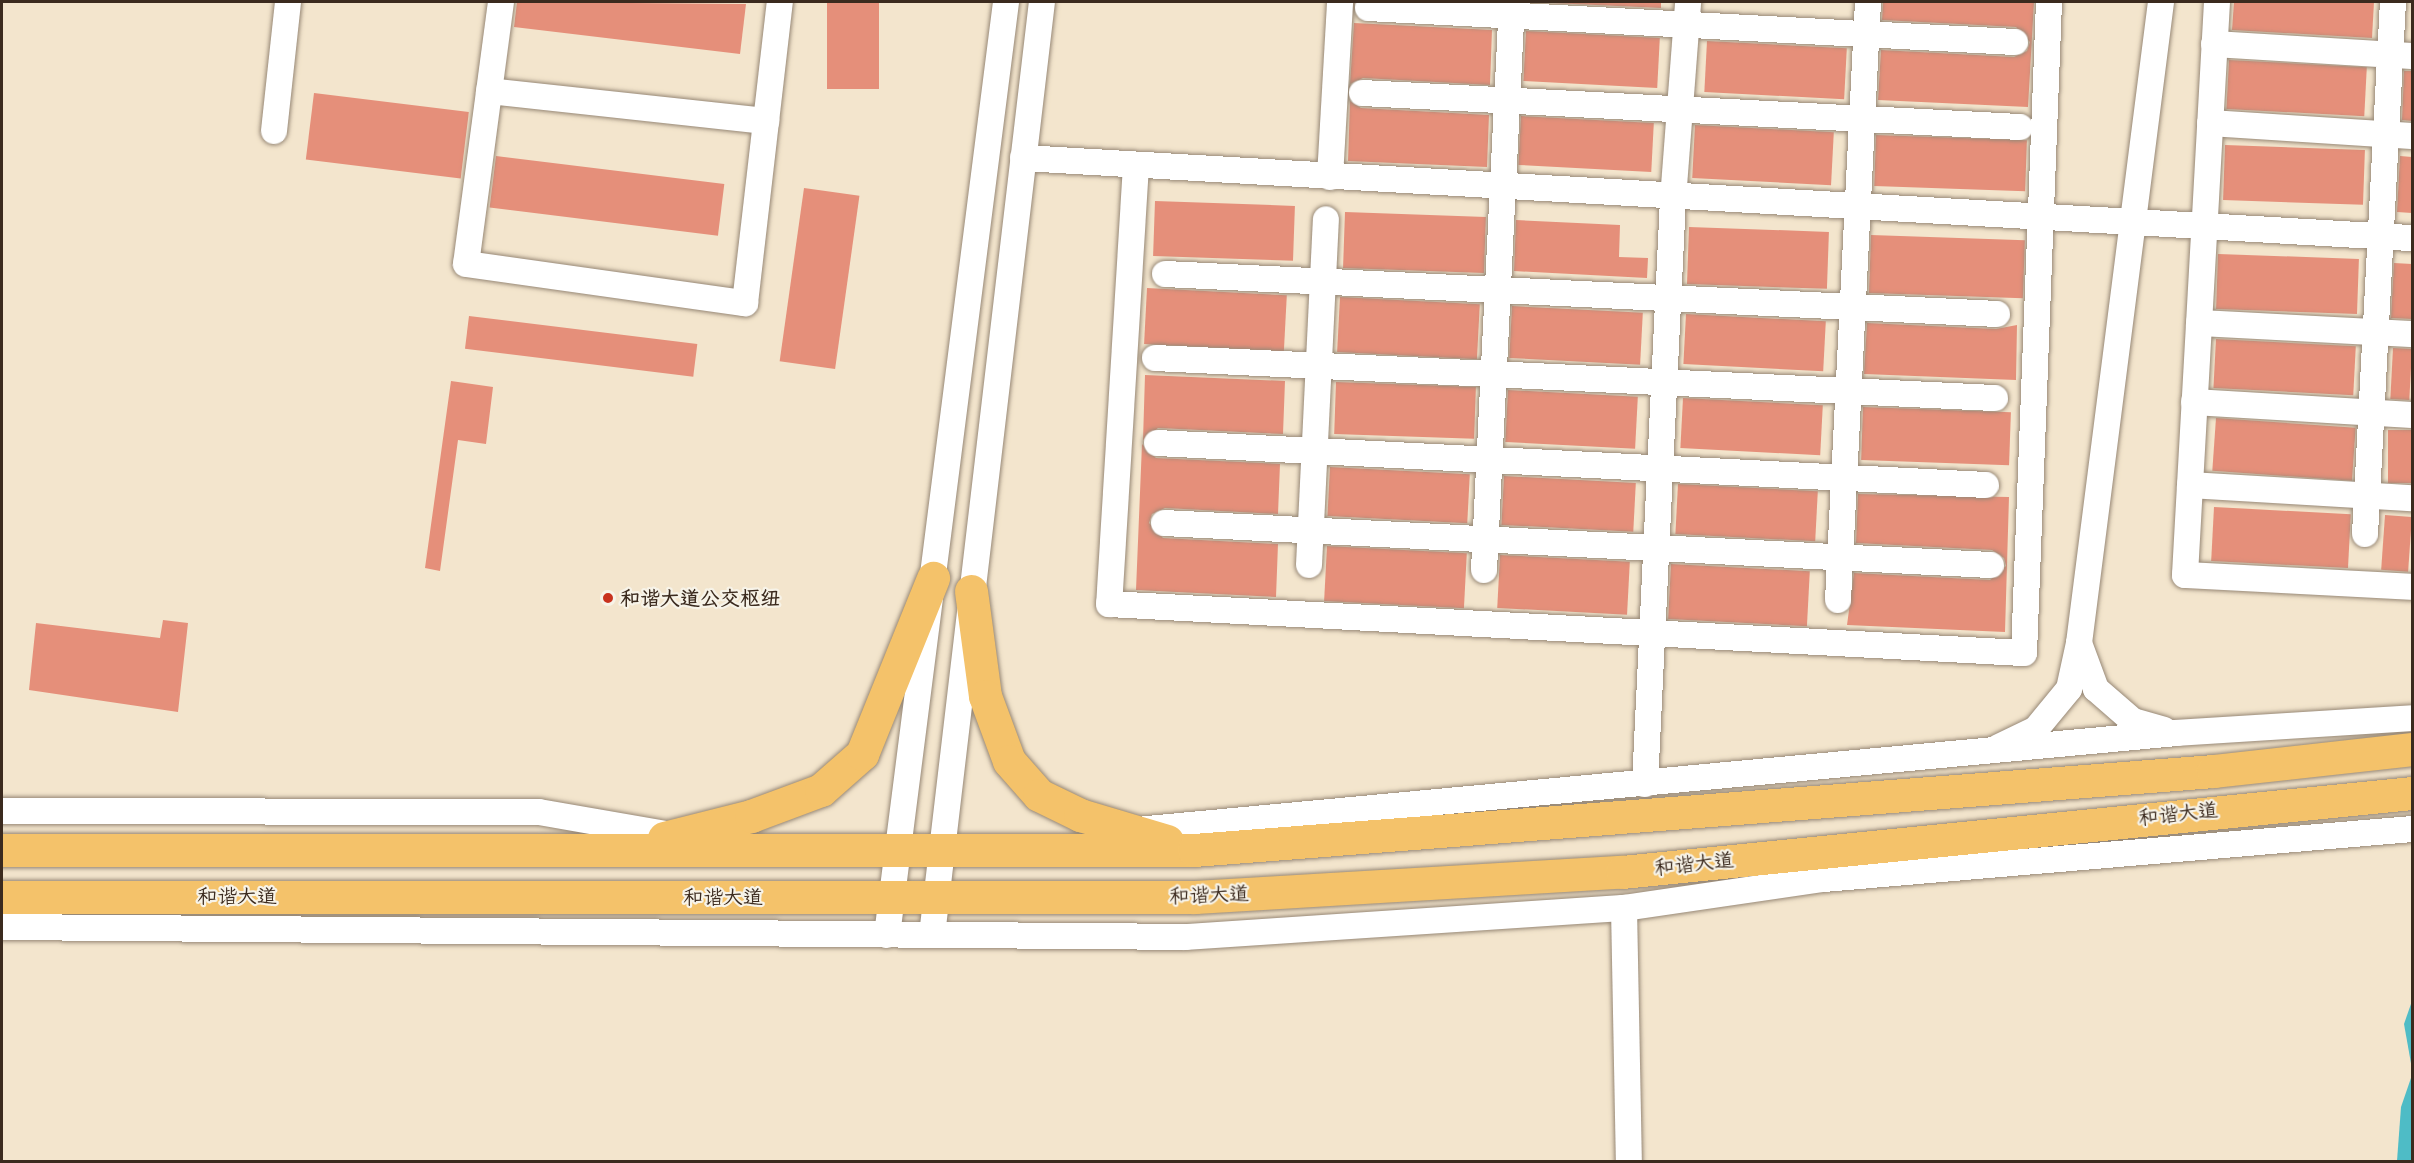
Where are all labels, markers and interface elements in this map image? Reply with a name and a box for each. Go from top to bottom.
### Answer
place label: 和谐大道公交枢纽 [620,586,780,610]
marker: 和谐大道公交枢纽 [601,591,615,605]
street label: 和谐大道 [2137,798,2219,830]
street label: 和谐大道 [1653,848,1735,880]
street label: 和谐大道 [1169,882,1249,908]
street label: 和谐大道 [197,884,277,908]
street label: 和谐大道 [683,885,763,909]

